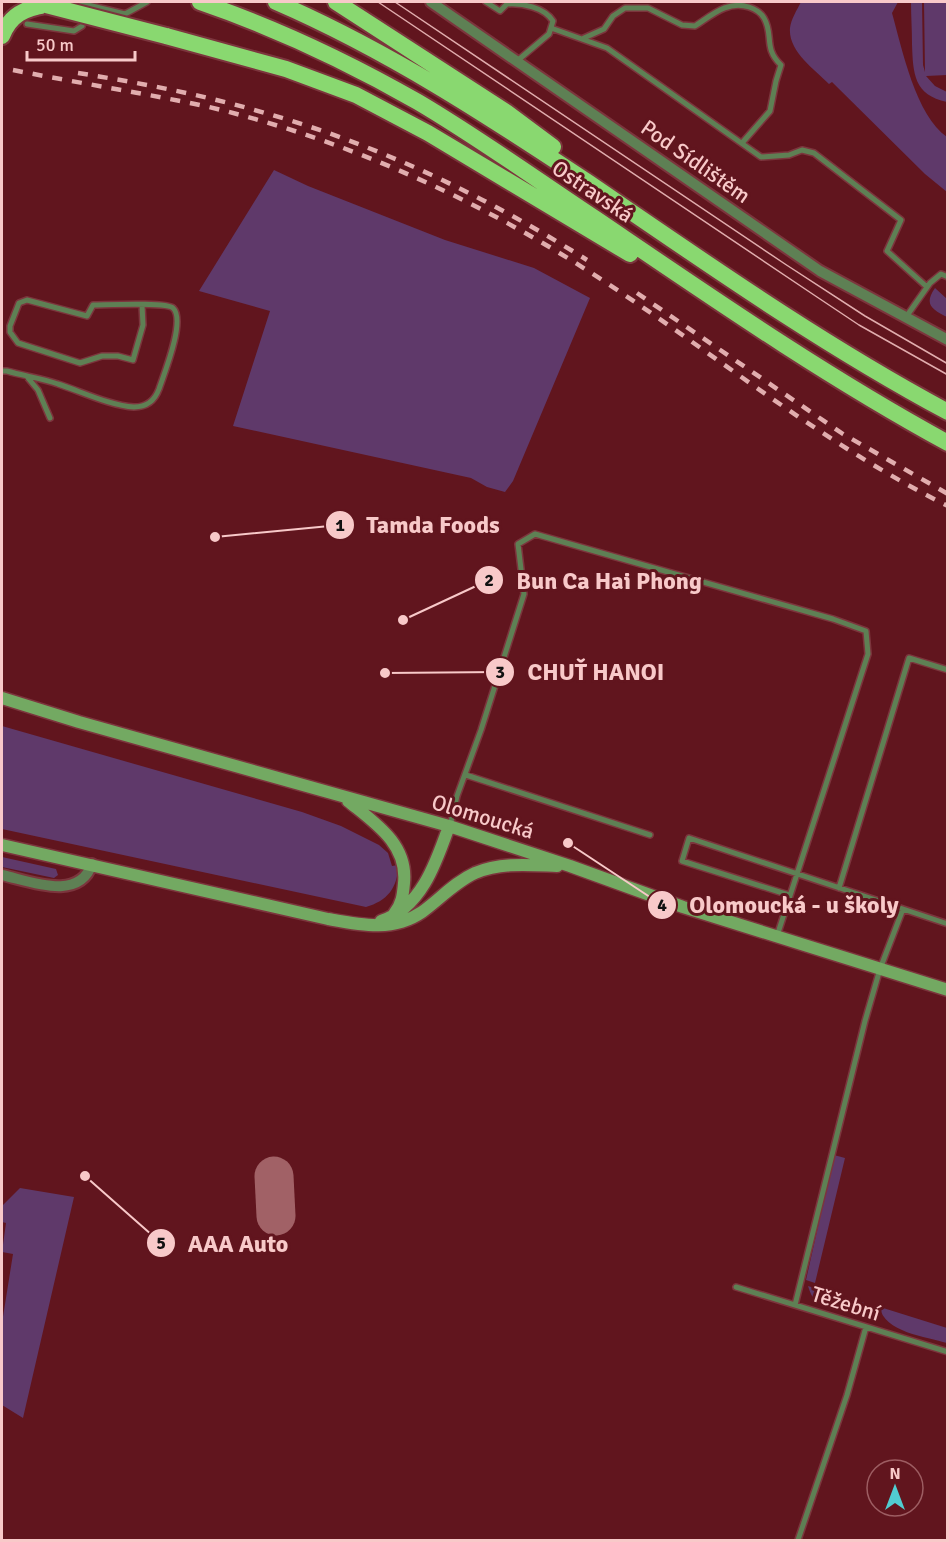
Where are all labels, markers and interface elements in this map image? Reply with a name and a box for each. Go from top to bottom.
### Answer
scale bar [27,24,135,62]
text: 50 m [36,34,74,56]
street label: Pod Sídlištěm [636,114,756,209]
street label: Ostravská [547,154,639,228]
callout: Tamda Foods [325,504,512,546]
text: Tamda Foods [366,510,500,540]
text: 1 [335,514,345,536]
callout: Bun Ca Hai Phong [474,559,713,601]
text: Bun Ca Hai Phong [516,566,702,596]
text: 2 [484,569,494,591]
callout: CHUŤ HANOI [485,651,676,693]
text: CHUŤ HANOI [528,657,664,687]
text: 3 [495,661,505,683]
street label: Olomoucká [428,788,537,845]
callout: Olomoucká - u školy [647,884,911,926]
text: Olomoucká - u školy [689,890,899,920]
text: 4 [657,894,667,916]
callout: AAA Auto [146,1222,300,1264]
text: AAA Auto [188,1229,288,1259]
text: 5 [156,1232,166,1254]
street label: Těžební [808,1280,884,1327]
north arrow [865,1458,925,1518]
text: N [889,1464,901,1484]

